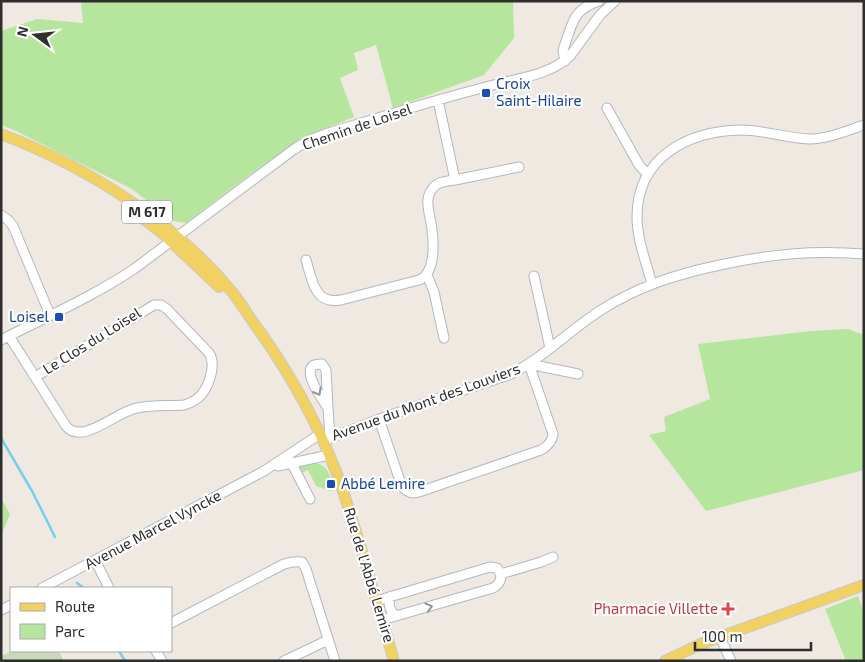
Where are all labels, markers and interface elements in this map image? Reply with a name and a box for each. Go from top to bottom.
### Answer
north arrow [10,10,60,60]
text: N [12,24,31,39]
place label: Croix Saint-Hilaire [496,74,582,109]
marker: Croix Saint-Hilaire [480,87,492,99]
street label: Chemin de Loisel [300,99,414,153]
road number: M 617 [122,200,172,223]
street label: Le Clos du Loisel [39,303,144,377]
place label: Loisel [9,307,50,325]
marker: Loisel [53,311,65,323]
street label: Avenue du Mont des Louviers [329,359,522,444]
one-way arrow [312,386,322,395]
place label: Abbé Lemire [341,474,425,492]
marker: Abbé Lemire [325,478,337,490]
street label: Avenue Marcel Vyncke [81,486,224,573]
street label: Rue de l'Abbé Lemire [341,505,399,644]
legend [10,587,172,652]
text: Route [55,597,95,615]
place label: Pharmacie Villette [593,599,718,617]
one-way arrow [424,602,432,612]
marker: Pharmacie Villette [722,603,734,615]
scale bar [695,620,811,652]
text: Parc [55,622,85,640]
text: 100 m [702,627,743,645]

